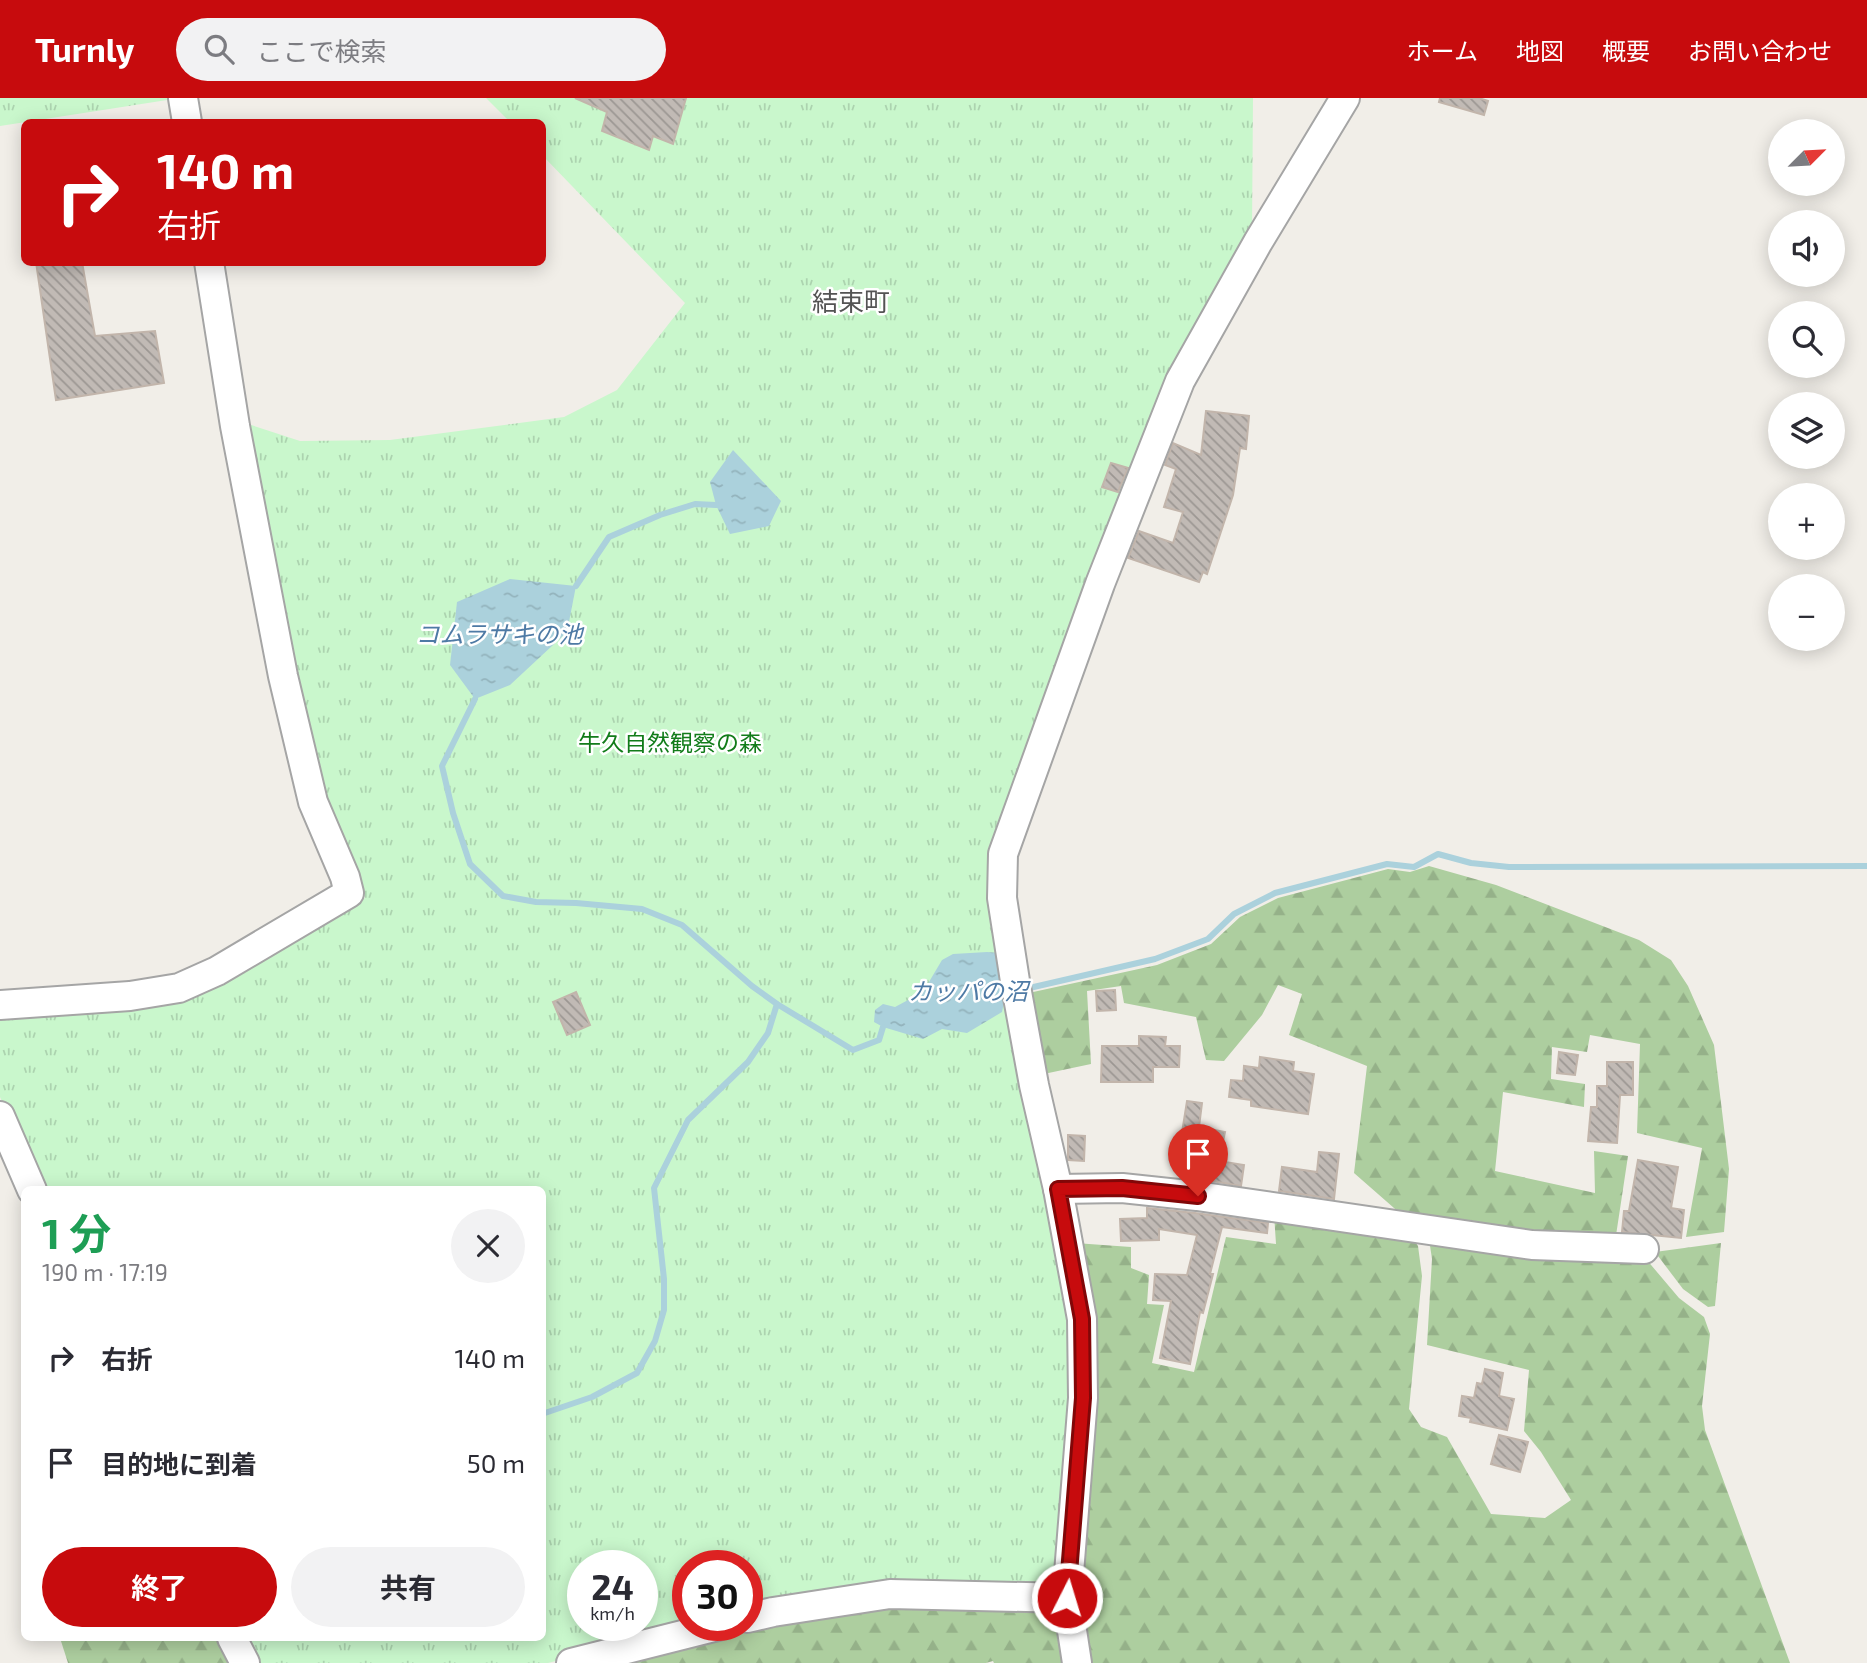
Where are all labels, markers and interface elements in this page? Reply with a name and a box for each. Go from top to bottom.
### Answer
search box [176,18,666,81]
text: Turnly [35,29,134,69]
icon: search [200,30,238,68]
text: ここで検索 [256,35,386,66]
text: ホーム [1407,36,1478,65]
text: 地図 [1516,36,1564,65]
text: 概要 [1602,36,1650,65]
text: お問い合わせ [1688,36,1832,65]
north arrow [1768,119,1844,196]
map controls [1768,119,1845,651]
text: 140 m [157,140,294,199]
icon: right [42,147,133,238]
text: 右折 [157,205,221,243]
button: sound [1768,210,1845,287]
district label: 結束町 [812,285,890,316]
button: search [1768,301,1845,378]
button: layers [1768,392,1845,469]
button: + [1768,483,1845,560]
button: − [1768,574,1845,651]
water label: コムラサキの池 [416,619,584,648]
park label: 牛久自然観察の森 [578,728,762,756]
water label: カッパの沼 [908,976,1031,1005]
pin [1168,1124,1228,1196]
icon: arrive [1179,1135,1217,1173]
text: 1 分 [42,1207,111,1257]
button: close [451,1209,525,1283]
text: 190 m · 17:19 [42,1258,168,1286]
icon: right [42,1339,80,1377]
text: 140 m [454,1342,525,1373]
text: 右折 [101,1343,153,1374]
icon: arrive [42,1444,80,1482]
text: 50 m [467,1447,525,1478]
text: 目的地に到着 [101,1448,257,1479]
button: 終了 [42,1547,277,1627]
button: 共有 [291,1547,525,1627]
speed limit sign: 30 [672,1550,763,1641]
position arrow [1030,1561,1104,1635]
text: 24 [591,1565,634,1607]
text: km/h [590,1602,635,1624]

